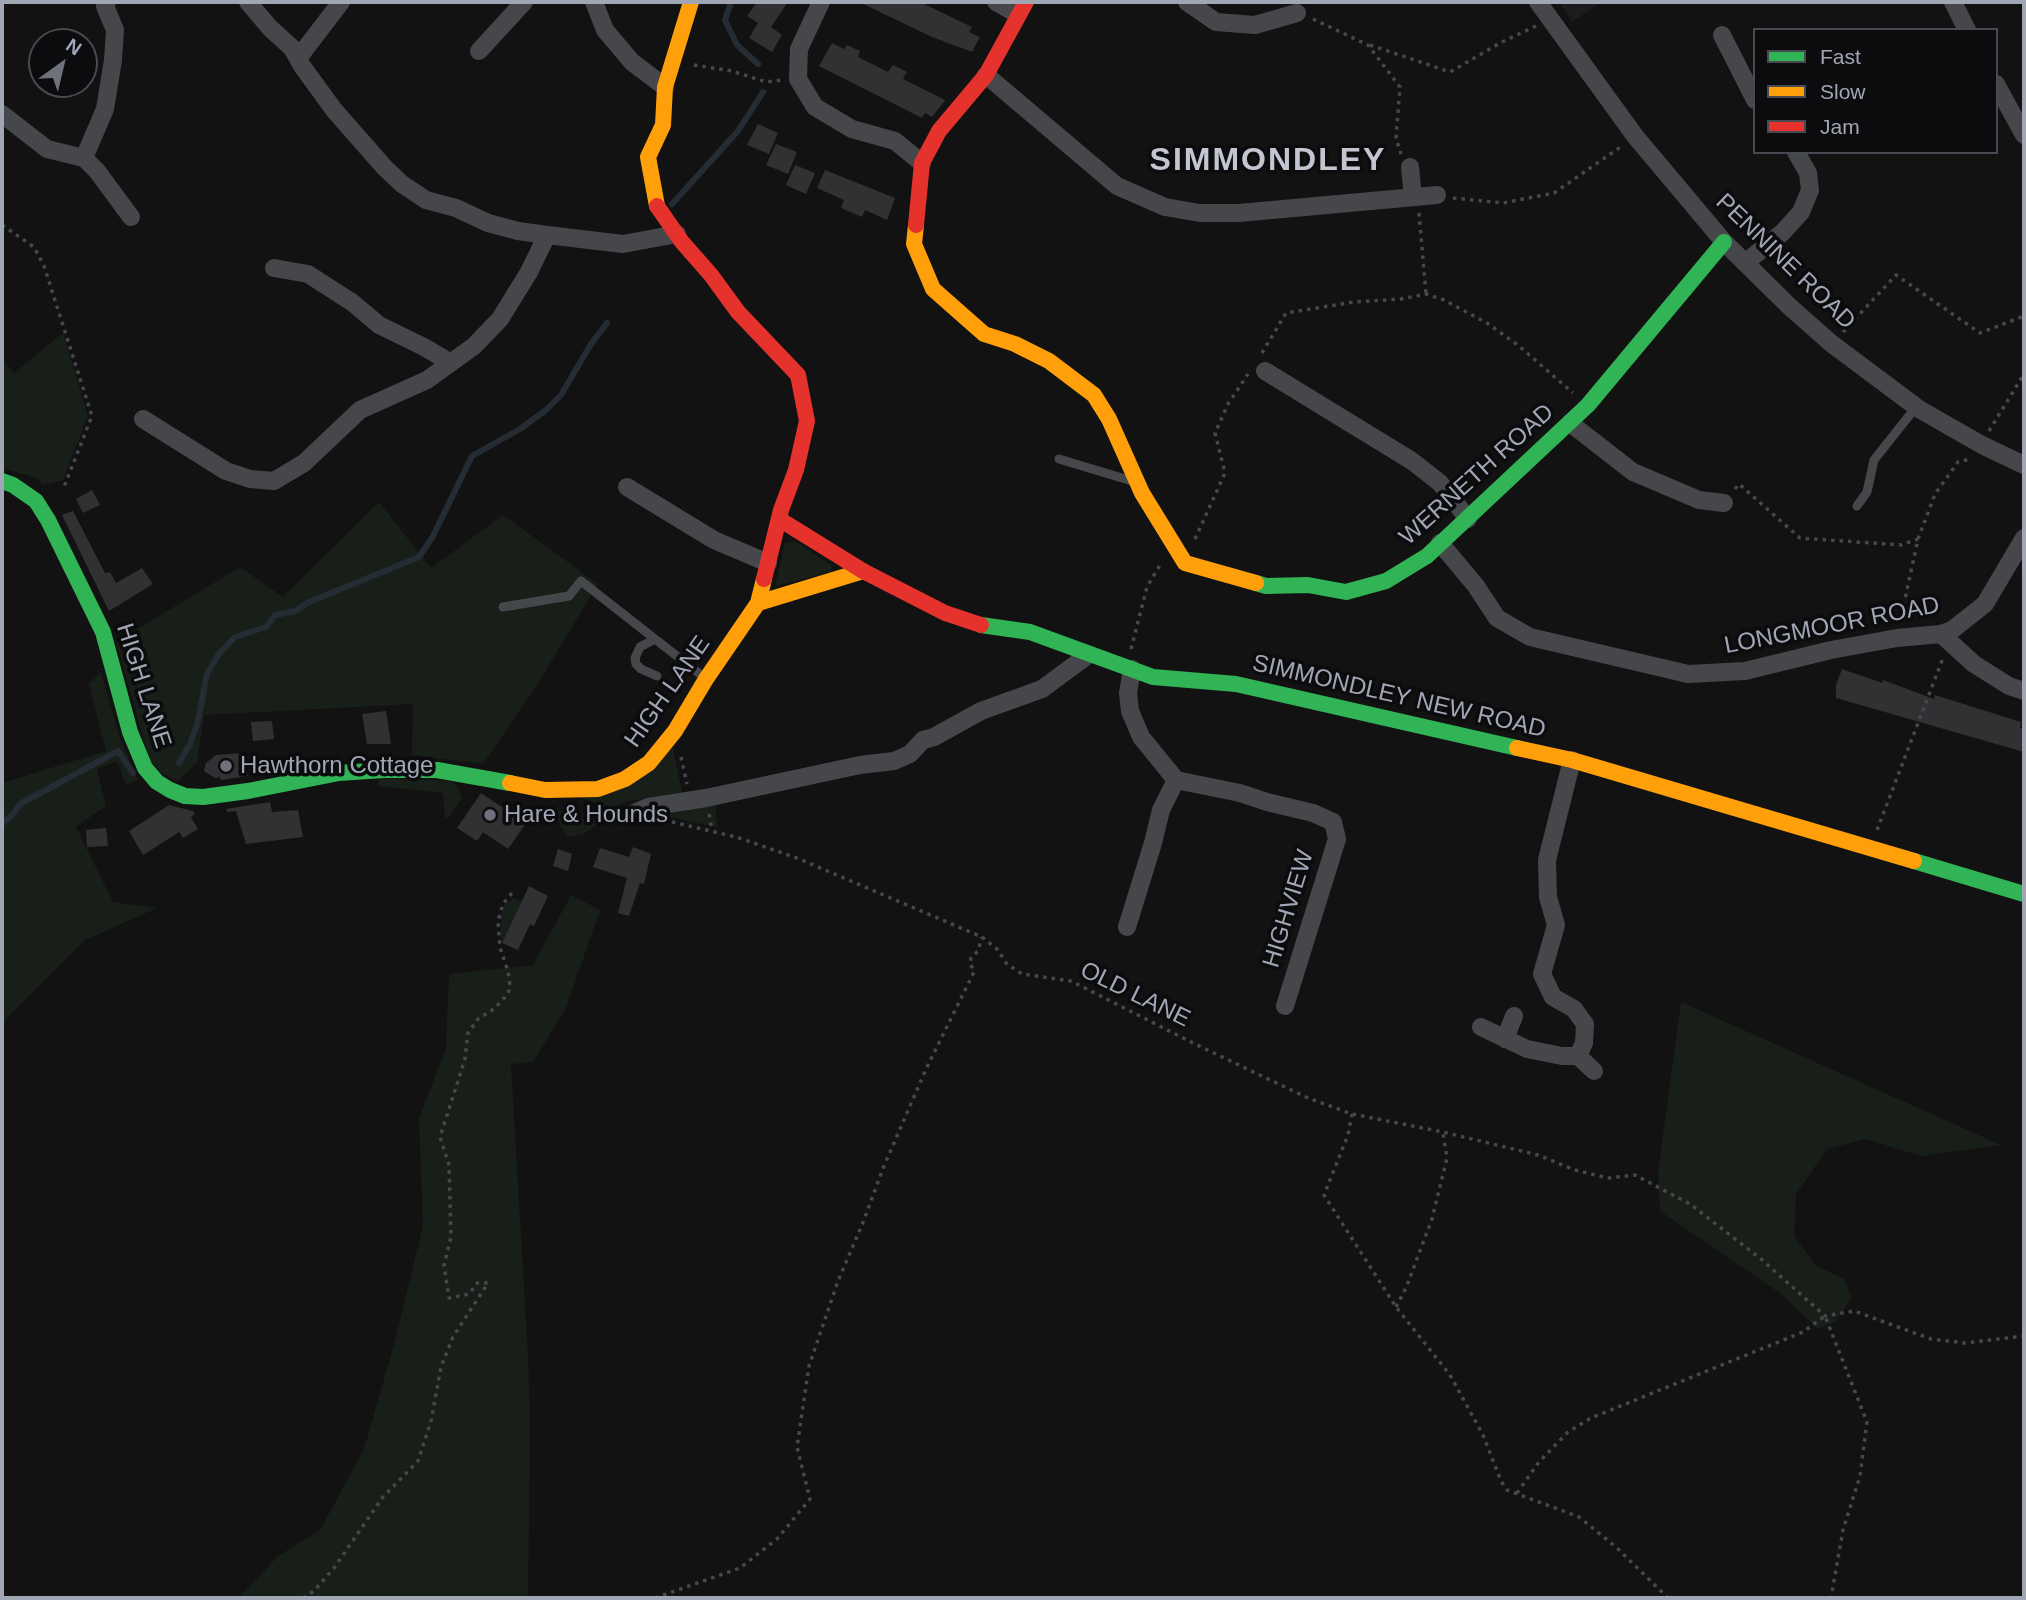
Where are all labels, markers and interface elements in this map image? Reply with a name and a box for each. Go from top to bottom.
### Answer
north arrow [28,28,98,98]
legend [1753,28,1998,154]
text: N [62,34,85,59]
text: Fast [1820,45,1861,68]
text: Slow [1820,80,1866,103]
text: Jam [1820,115,1860,138]
district label: SIMMONDLEY [1151,142,1385,180]
street label: PENNINE ROAD [1709,188,1861,336]
street label: WERNETH ROAD [1394,398,1560,552]
street label: LONGMOOR ROAD [1722,591,1942,661]
street label: HIGH LANE [109,620,177,752]
street label: HIGH LANE [619,631,717,753]
street label: SIMMONDLEY NEW ROAD [1250,649,1548,745]
place label: Hawthorn Cottage [240,752,433,780]
marker: Hawthorn Cottage [218,758,234,774]
place label: Hare & Hounds [504,801,668,829]
marker: Hare & Hounds [482,807,498,823]
street label: HIGHVIEW [1257,847,1321,971]
street label: OLD LANE [1075,956,1195,1034]

